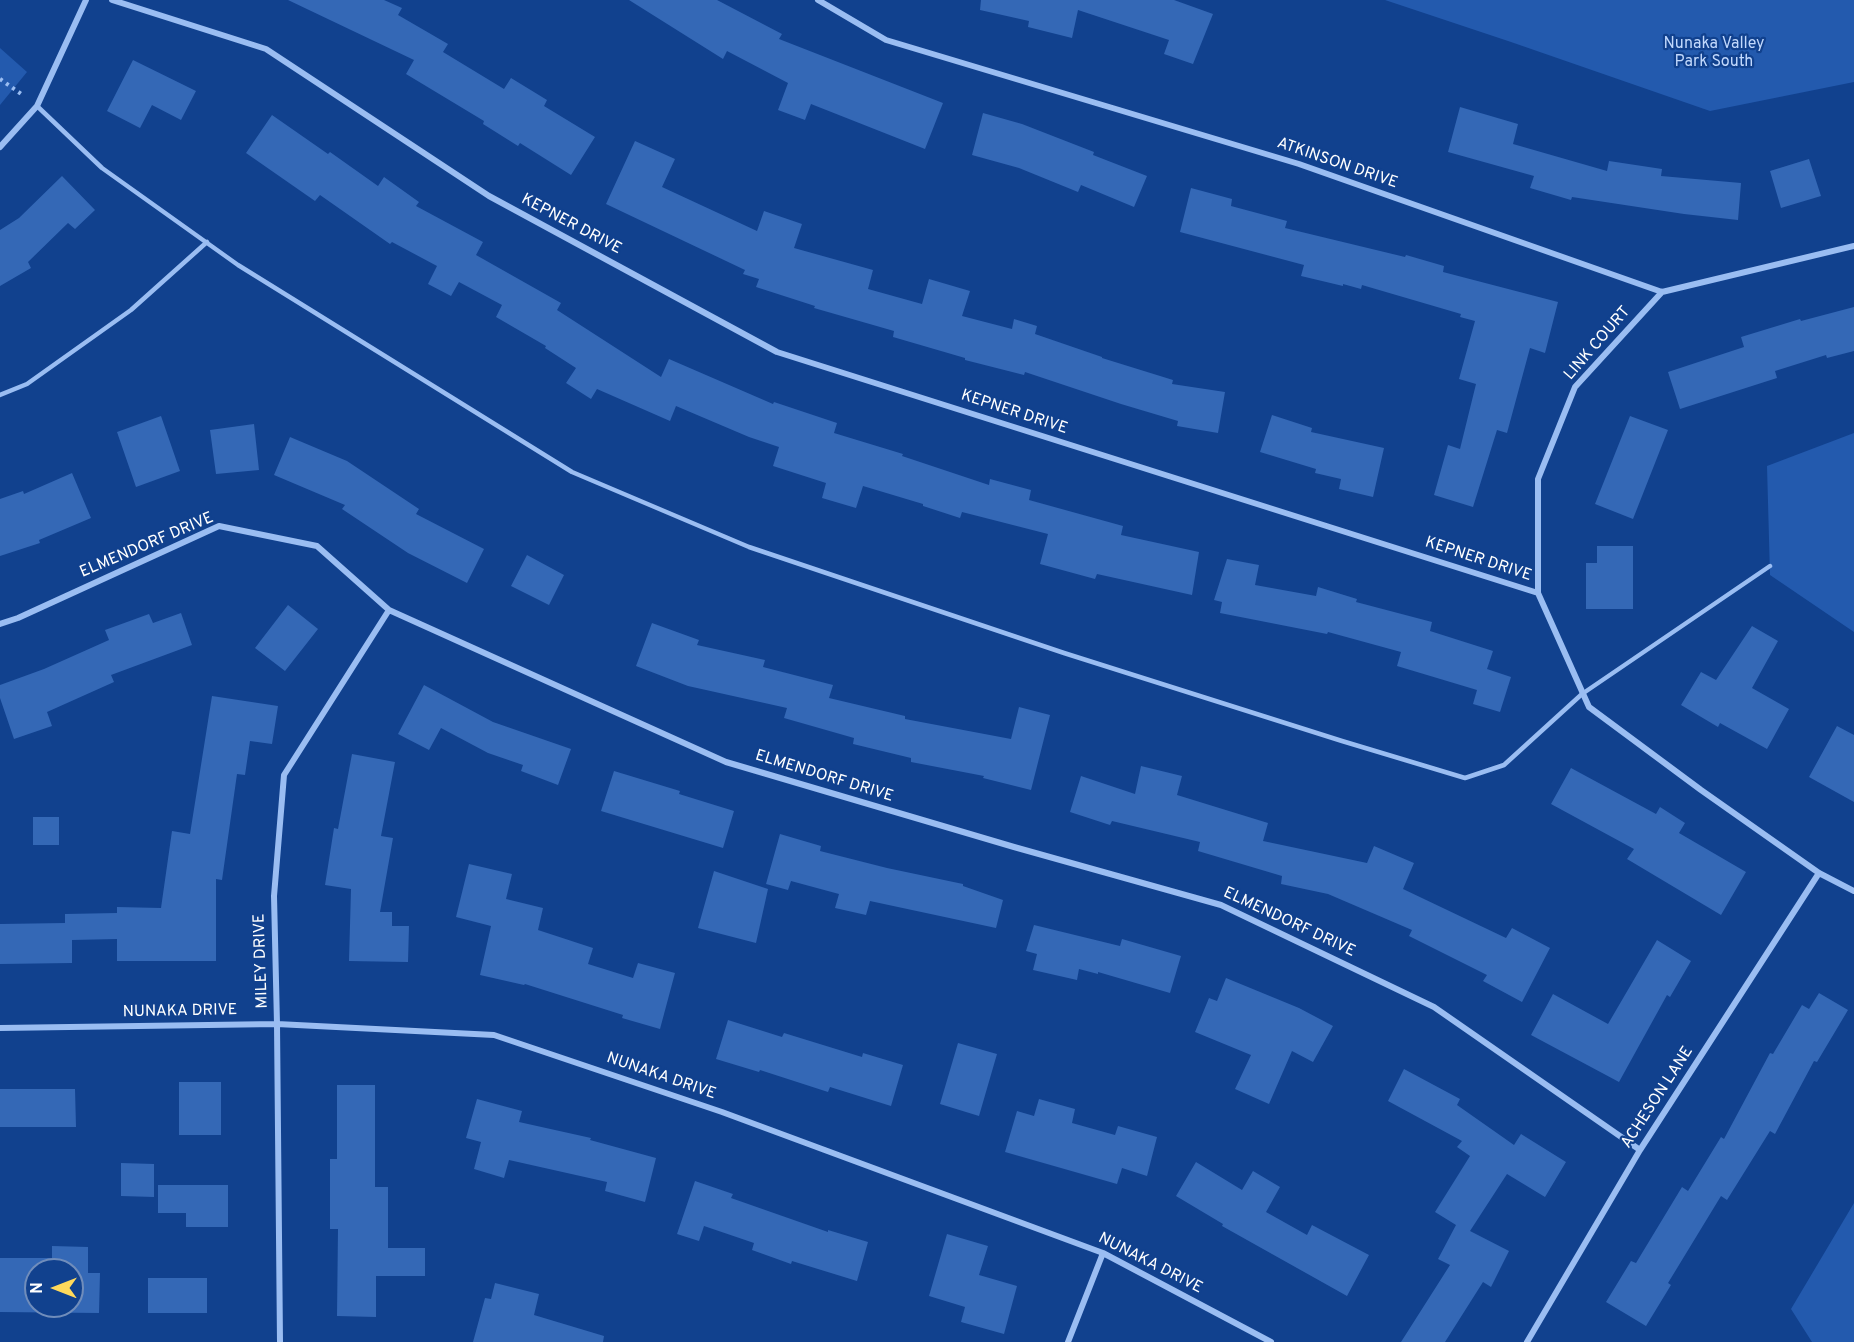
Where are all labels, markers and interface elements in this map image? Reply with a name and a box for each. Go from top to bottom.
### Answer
park label: Nunaka Valley Park South [1663,35,1765,73]
street label: ATKINSON DRIVE [1274,134,1400,194]
street label: KEPNER DRIVE [518,190,624,260]
street label: LINK COURT [1561,303,1635,385]
street label: KEPNER DRIVE [958,387,1070,439]
street label: ELMENDORF DRIVE [77,509,217,583]
street label: KEPNER DRIVE [1422,534,1534,586]
street label: ELMENDORF DRIVE [753,747,895,807]
street label: ELMENDORF DRIVE [1220,884,1358,962]
street label: MILEY DRIVE [251,913,273,1009]
street label: NUNAKA DRIVE [123,1001,237,1023]
street label: ACHESON LANE [1618,1043,1698,1153]
street label: NUNAKA DRIVE [604,1049,718,1105]
street label: NUNAKA DRIVE [1095,1229,1205,1299]
north arrow [24,1258,84,1318]
text: N [28,1282,48,1294]

